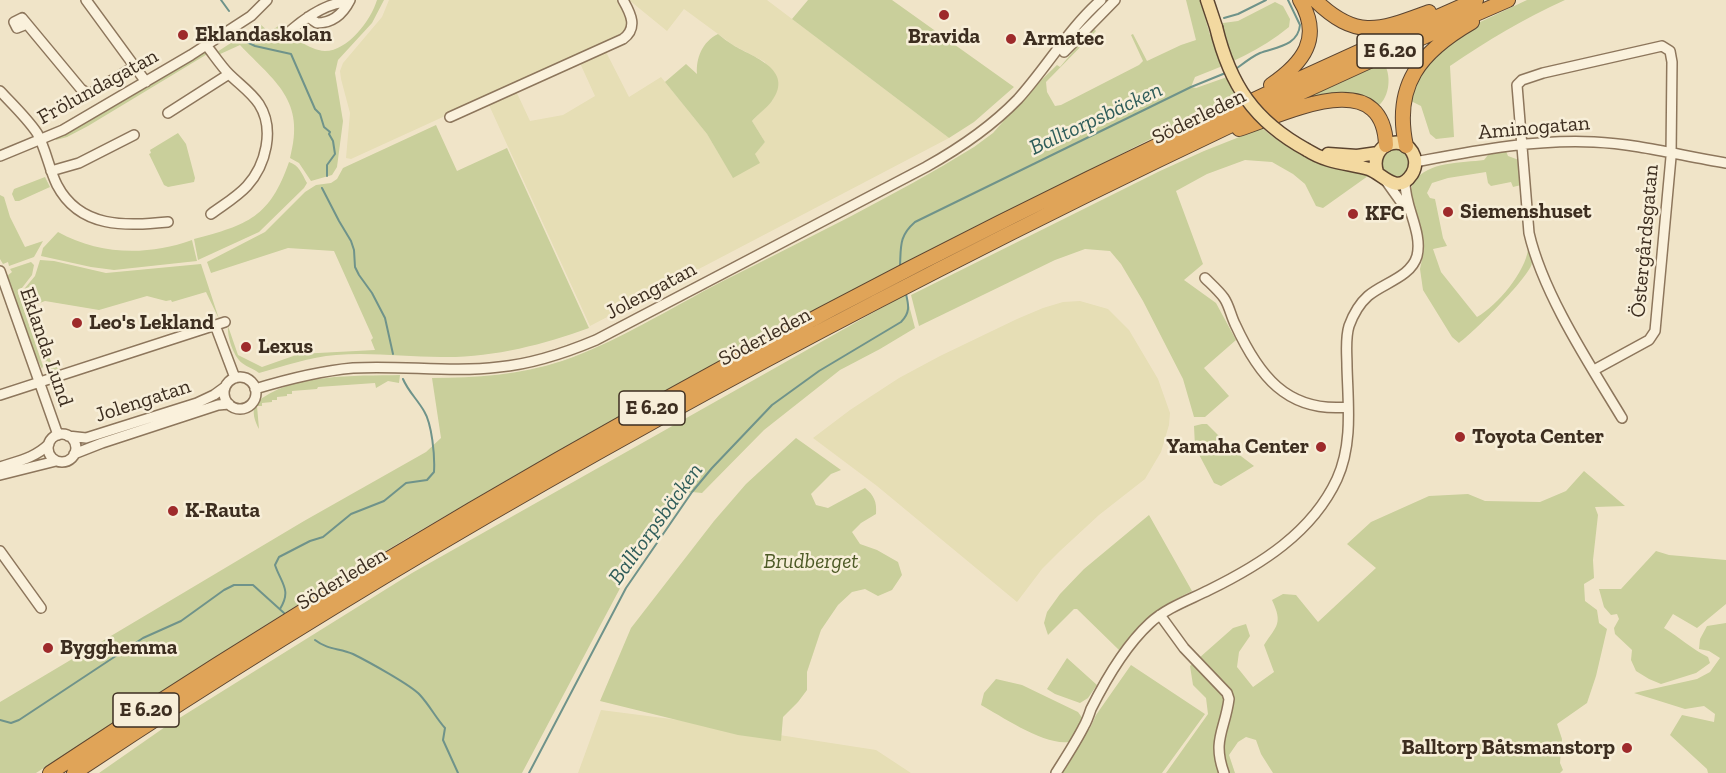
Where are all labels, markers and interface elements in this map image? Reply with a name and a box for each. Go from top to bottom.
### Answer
marker: Bravida [937,8,951,22]
place label: Eklandaskolan [195,22,332,48]
place label: Bravida [908,24,980,50]
place label: Armatec [1023,26,1104,52]
marker: Eklandaskolan [176,28,190,42]
marker: Armatec [1004,32,1018,46]
road number: E 6.20 [1357,34,1423,68]
street label: Frölundagatan [33,43,163,131]
water label: Balltorpsbäcken [1025,77,1167,161]
street label: Söderleden [1148,84,1250,150]
street label: Aminogatan [1477,111,1591,145]
street label: Östergårdsgatan [1626,163,1664,319]
place label: Siemenshuset [1460,199,1591,225]
place label: KFC [1365,201,1405,227]
marker: Siemenshuset [1441,205,1455,219]
marker: KFC [1346,207,1360,221]
street label: Jolengatan [601,257,701,325]
street label: Eklanda Lund [14,284,78,410]
street label: Söderleden [715,302,815,372]
place label: Leo's Lekland [89,310,214,336]
marker: Leo's Lekland [70,316,84,330]
place label: Lexus [258,334,313,360]
marker: Lexus [239,340,253,354]
street label: Jolengatan [92,374,194,428]
road number: E 6.20 [619,391,685,425]
place label: Toyota Center [1472,424,1604,450]
marker: Toyota Center [1453,430,1467,444]
place label: Yamaha Center [1167,434,1309,460]
marker: Yamaha Center [1314,440,1328,454]
water label: Balltorpsbäcken [603,458,709,590]
place label: K-Rauta [185,498,260,524]
marker: K-Rauta [166,504,180,518]
street label: Söderleden [292,542,392,616]
park label: Brudberget [763,549,859,575]
place label: Bygghemma [60,635,177,661]
marker: Bygghemma [41,641,55,655]
road number: E 6.20 [113,693,179,727]
place label: Balltorp Båtsmanstorp [1401,735,1615,761]
marker: Balltorp Båtsmanstorp [1620,741,1634,755]

